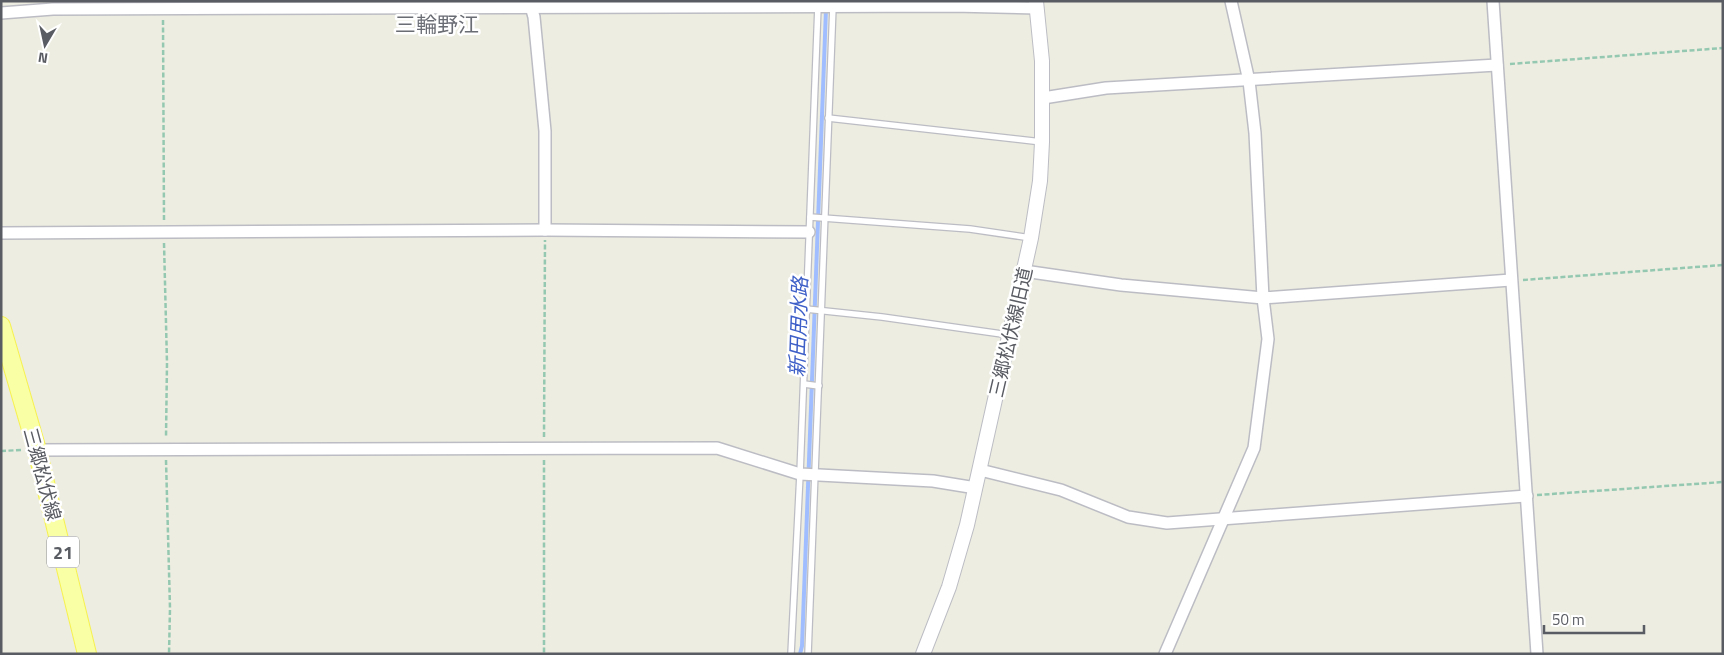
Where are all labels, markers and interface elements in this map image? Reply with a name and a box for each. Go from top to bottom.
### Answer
district label: 三輪野江 [395,8,479,40]
north arrow [20,20,70,70]
text: N [36,47,49,69]
street label: 三郷松伏線旧道 [981,264,1039,400]
water label: 新田用水路 [781,274,815,378]
street label: 三郷松伏線 [17,424,69,524]
road number: 21 [47,536,79,568]
scale bar [1544,602,1644,634]
text: 50 m [1552,608,1585,631]

